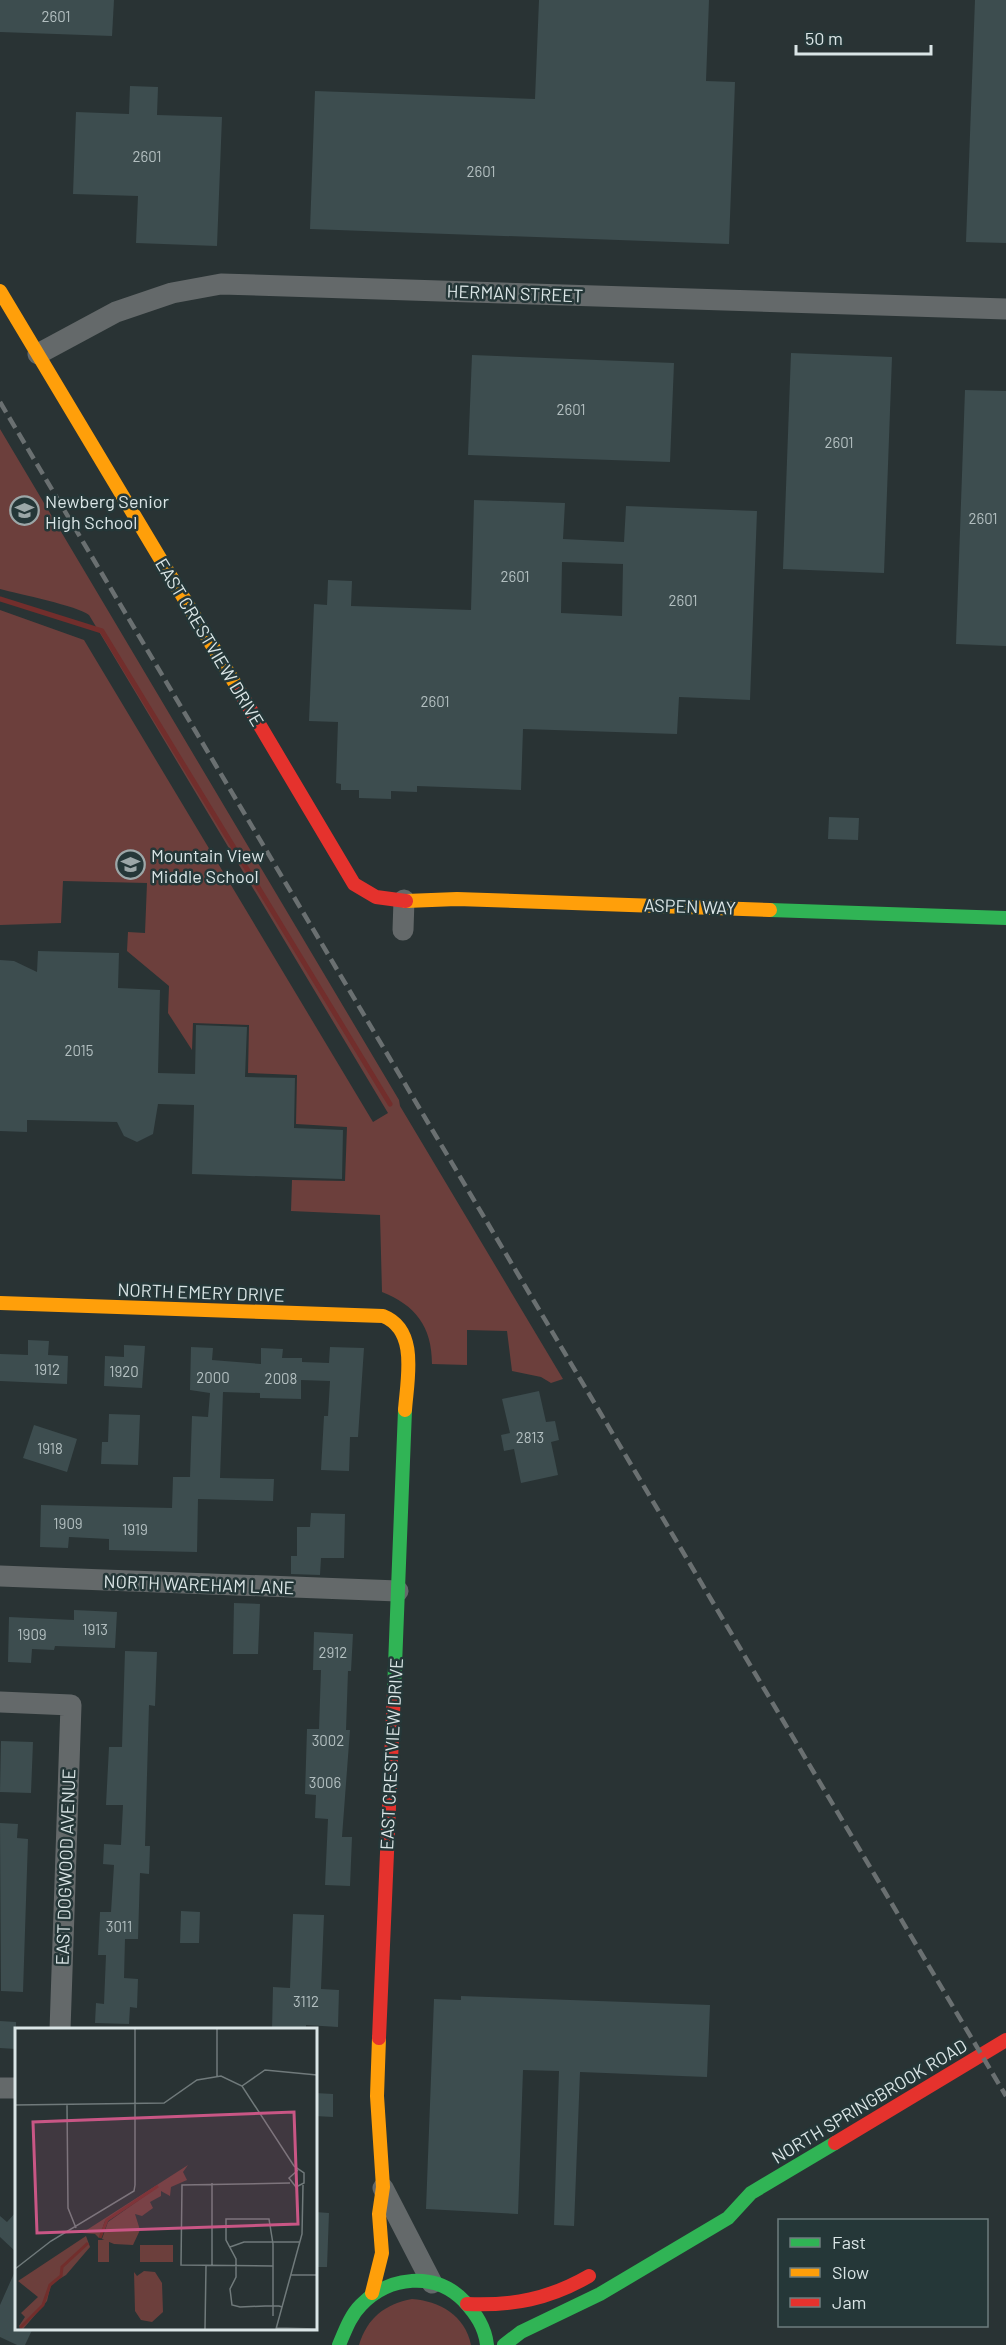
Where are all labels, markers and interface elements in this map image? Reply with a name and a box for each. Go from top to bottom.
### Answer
house number: 2601 [41,7,71,25]
scale bar [796,18,931,56]
text: 50 m [805,27,843,49]
house number: 2601 [132,147,162,165]
house number: 2601 [466,162,496,180]
street label: HERMAN STREET [446,280,584,306]
house number: 2601 [556,400,586,418]
house number: 2601 [824,433,854,451]
place label: Newberg Senior High School [45,490,170,533]
school or university icon: Newberg Senior High School [8,495,40,527]
house number: 2601 [968,509,998,527]
street label: EAST CRESTVIEW DRIVE [151,554,269,730]
house number: 2601 [500,567,530,585]
house number: 2601 [668,591,698,609]
house number: 2601 [420,692,450,710]
place label: Mountain View Middle School [151,844,264,887]
school or university icon: Mountain View Middle School [114,849,146,881]
street label: ASPEN WAY [644,893,736,919]
house number: 2015 [64,1041,94,1059]
street label: NORTH EMERY DRIVE [117,1278,285,1306]
house number: 1912 [34,1360,60,1378]
house number: 1920 [109,1362,139,1380]
house number: 2000 [196,1368,230,1386]
house number: 2008 [265,1369,297,1387]
house number: 2813 [516,1428,544,1446]
house number: 1918 [37,1439,63,1457]
house number: 1909 [53,1514,83,1532]
house number: 1919 [122,1520,148,1538]
street label: NORTH WAREHAM LANE [103,1570,295,1598]
house number: 1913 [82,1620,108,1638]
house number: 1909 [17,1625,47,1643]
house number: 2912 [319,1643,347,1661]
street label: EAST CRESTVIEW DRIVE [375,1657,407,1851]
house number: 3002 [312,1731,344,1749]
street label: EAST DOGWOOD AVENUE [51,1768,79,1966]
house number: 3006 [309,1773,341,1791]
house number: 3011 [106,1917,132,1935]
house number: 3112 [293,1992,319,2010]
inset map [15,2028,316,2330]
street label: NORTH SPRINGBROOK ROAD [768,2034,970,2168]
legend [778,2219,988,2327]
text: Fast [832,2231,866,2253]
text: Slow [832,2261,869,2283]
text: Jam [832,2291,866,2313]

